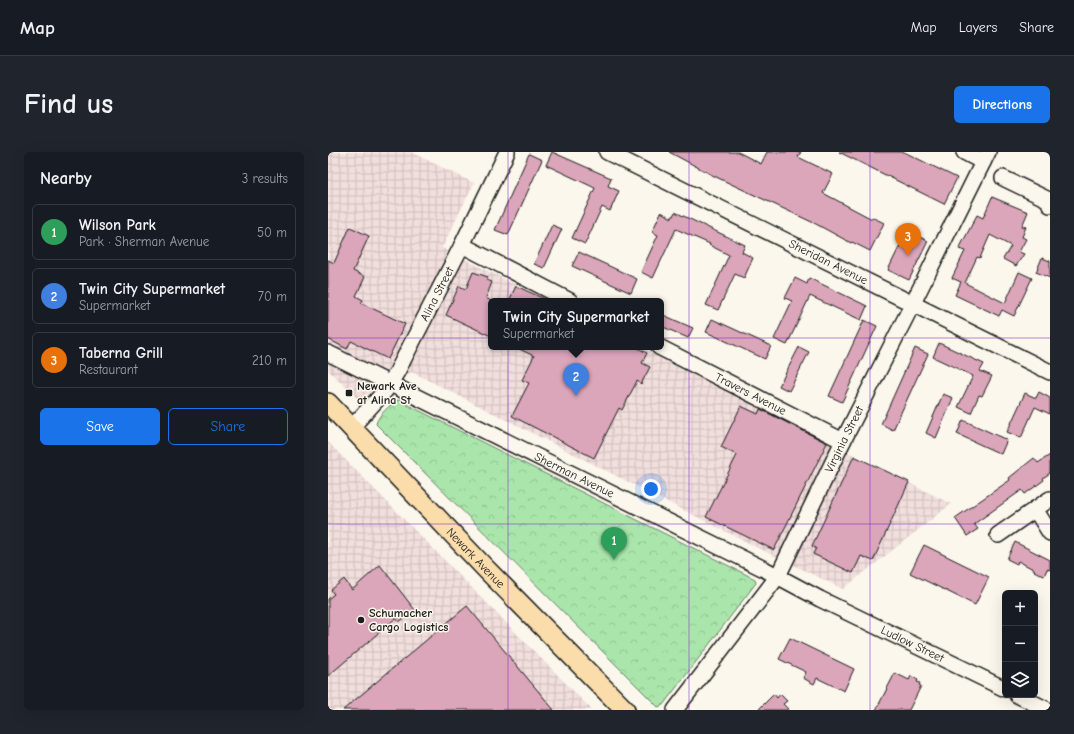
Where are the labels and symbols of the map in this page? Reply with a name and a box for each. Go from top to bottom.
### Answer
pin: 3 [895,223,921,256]
street label: Sheridan Avenue [786,236,870,287]
street label: Alina Street [417,264,457,324]
pin: 2 [563,363,589,396]
street label: Travers Avenue [713,370,789,418]
place label: Newark Ave at Alina St [357,379,417,407]
marker: Newark Ave at Alina St [344,388,354,398]
street label: Virginia Street [822,403,867,475]
street label: Sherman Avenue [532,449,617,501]
your location [641,479,661,499]
street label: Newark Avenue [443,525,508,591]
pin: 1 [601,527,627,560]
place label: Schumacher Cargo Logistics [369,606,448,634]
marker: Schumacher Cargo Logistics [356,615,366,625]
street label: Ludlow Street [879,623,947,666]

